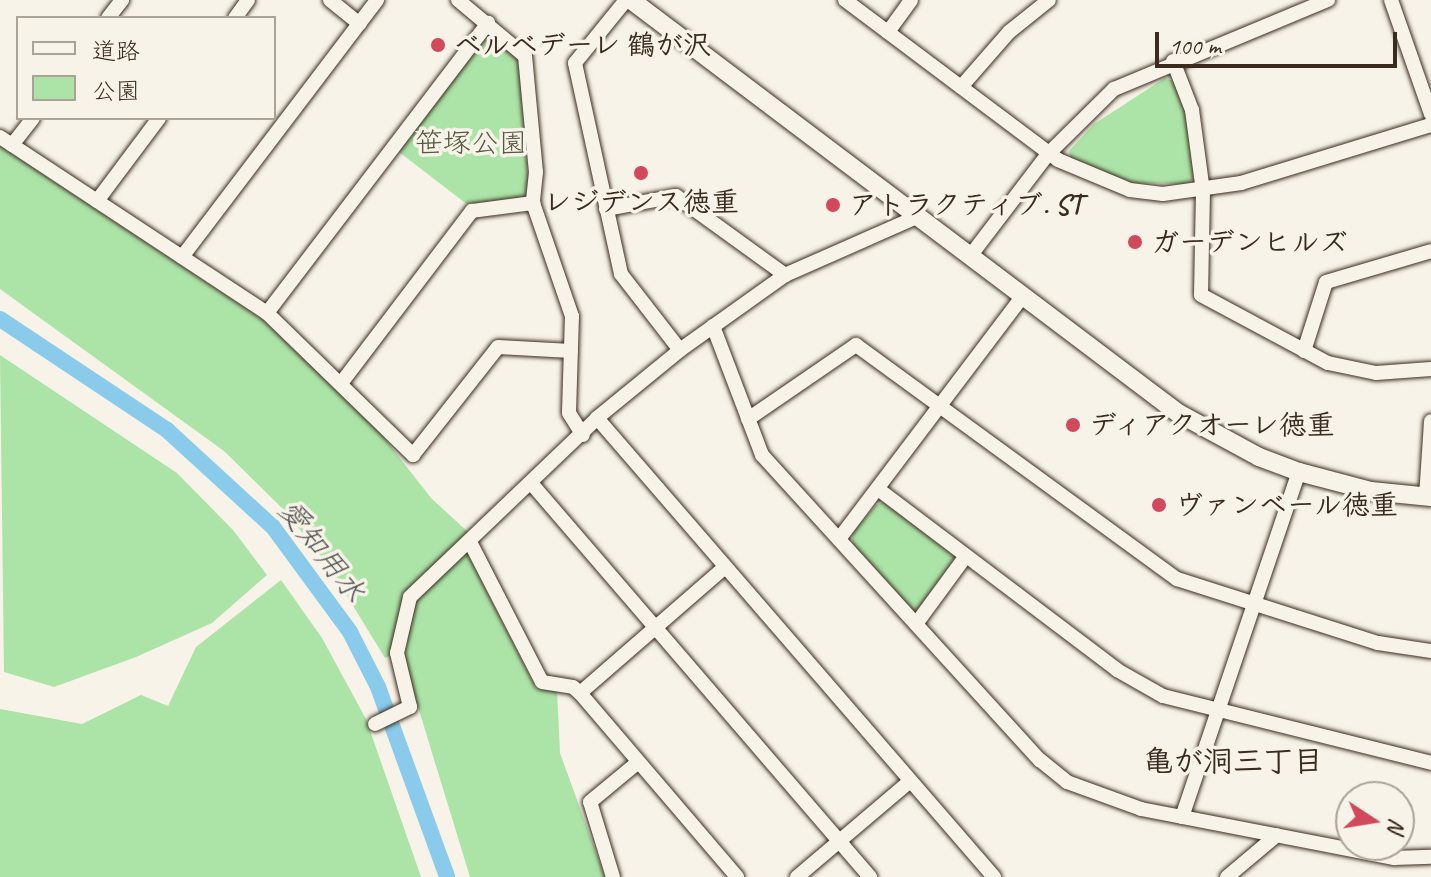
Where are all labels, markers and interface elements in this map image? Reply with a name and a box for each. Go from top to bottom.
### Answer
legend [16,16,276,120]
scale bar [1159,16,1401,66]
place label: ベルベデーレ 鶴が沢 [454,28,712,62]
text: 100 m [1169,31,1221,61]
text: 道路 [92,36,140,66]
marker: ベルベデーレ 鶴が沢 [429,36,447,54]
text: 公園 [92,76,140,106]
park label: 笹塚公園 [415,126,527,160]
marker: レジデンス徳重 [632,164,650,182]
place label: レジデンス徳重 [543,185,739,219]
place label: アトラクティブ. ST [849,188,1084,222]
marker: アトラクティブ. ST [824,196,842,214]
place label: ガーデンヒルズ [1151,225,1347,259]
marker: ガーデンヒルズ [1126,233,1144,251]
place label: ディアクオーレ徳重 [1089,408,1341,442]
marker: ディアクオーレ徳重 [1064,416,1082,434]
place label: ヴァンベール徳重 [1175,488,1399,522]
water label: 愛知用水 [271,493,373,609]
marker: ヴァンベール徳重 [1150,496,1168,514]
district label: 亀が洞三丁目 [1143,743,1323,779]
north arrow [1335,781,1415,861]
text: N [1381,816,1412,835]

